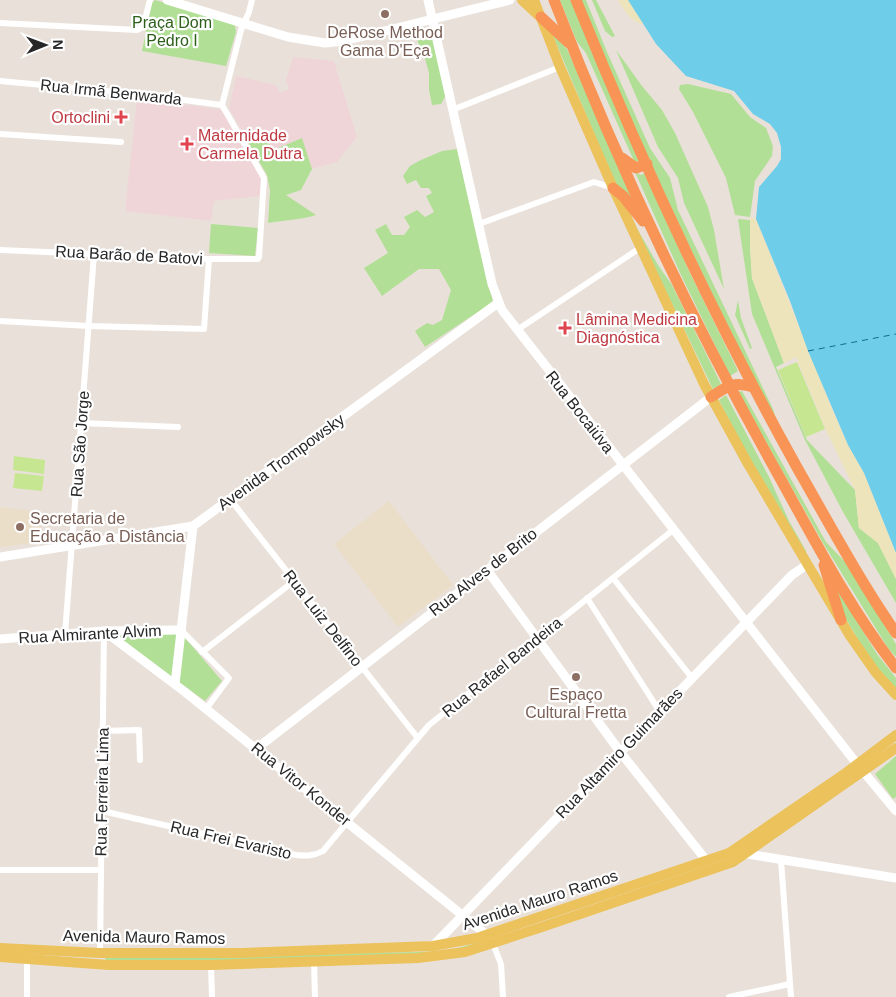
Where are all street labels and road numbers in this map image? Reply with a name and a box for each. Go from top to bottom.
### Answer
street label: Rua Irmã Benwarda [39,76,183,108]
street label: Rua Barão de Batovi [55,243,203,267]
street label: Rua Bocaiúva [543,368,617,457]
street label: Rua São Jorge [68,390,92,498]
street label: Avenida Trompowsky [215,411,347,513]
street label: Rua Alves de Brito [426,525,540,619]
street label: Rua Luiz Delfino [280,567,366,670]
street label: Rua Rafael Bandeira [439,614,565,720]
street label: Rua Almirante Alvim [18,622,162,646]
street label: Rua Altamiro Guimarães [552,684,686,822]
street label: Rua Ferreira Lima [92,727,112,857]
street label: Rua Vitor Konder [248,739,354,830]
street label: Rua Frei Evaristo [169,818,293,862]
street label: Avenida Mauro Ramos [460,867,620,933]
street label: Avenida Mauro Ramos [63,927,225,947]

